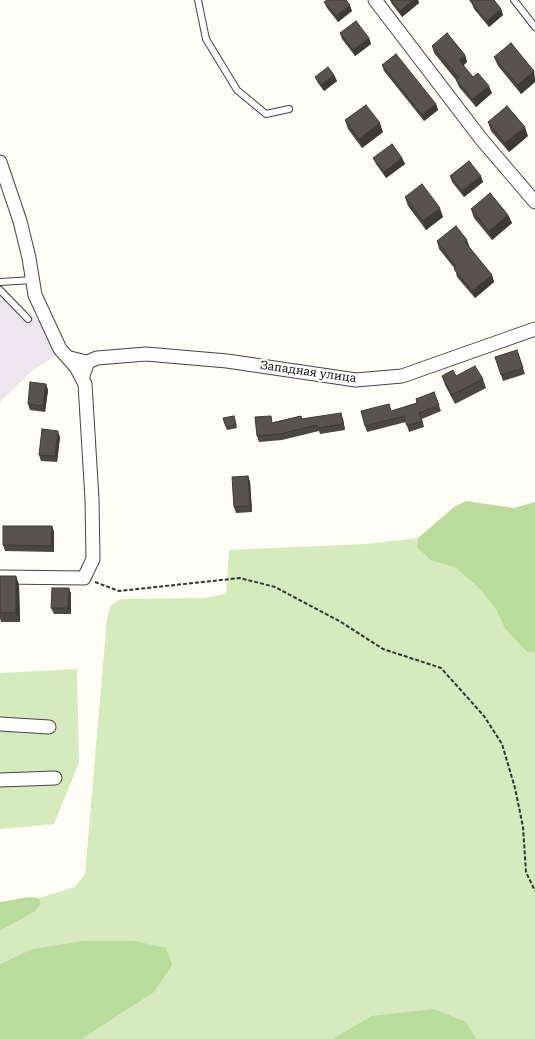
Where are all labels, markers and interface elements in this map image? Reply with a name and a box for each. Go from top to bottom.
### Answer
street label: Западная улица [259,358,357,386]

